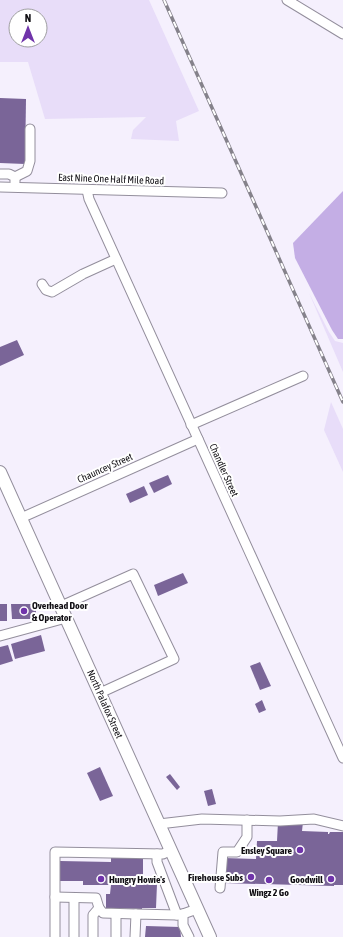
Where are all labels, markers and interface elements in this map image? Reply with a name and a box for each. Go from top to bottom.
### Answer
north arrow [8,8,48,48]
text: N [25,12,31,24]
street label: East Nine One Half Mile Road [58,172,164,186]
street label: Chandler Street [207,442,241,498]
street label: Chauncey Street [76,451,134,485]
place label: Overhead Door & Operator [32,600,88,623]
marker: Overhead Door & Operator [19,606,29,616]
street label: North Palafox Street [85,668,125,740]
place label: Ensley Square [241,845,292,856]
marker: Ensley Square [295,845,305,855]
place label: Firehouse Subs [188,872,243,883]
marker: Firehouse Subs [246,872,256,882]
marker: Hungry Howie's [96,874,106,884]
place label: Hungry Howie's [109,874,166,885]
place label: Goodwill [290,874,323,885]
marker: Goodwill [326,874,336,884]
marker: Wingz 2 Go [264,875,274,885]
place label: Wingz 2 Go [248,887,289,898]

